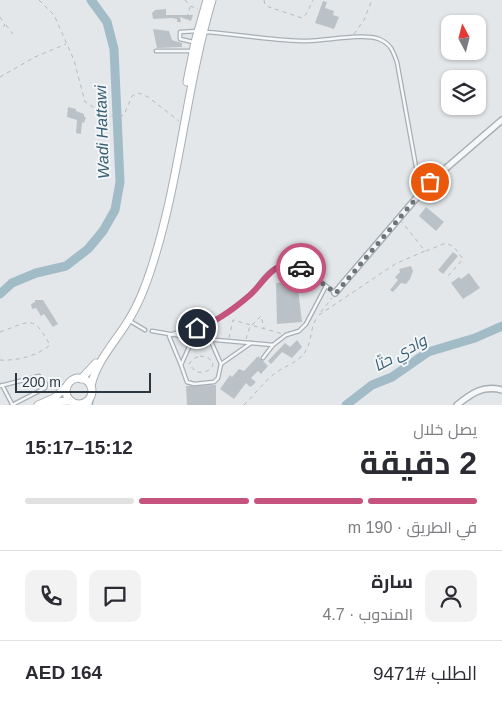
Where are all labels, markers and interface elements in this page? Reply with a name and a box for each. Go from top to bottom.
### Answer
north arrow [441,15,486,60]
map controls [441,15,486,115]
button: layers [441,70,486,115]
water label: Wadi Hattawi [92,84,112,179]
pin [409,161,451,203]
icon: bag [416,168,444,196]
courier [276,243,326,293]
icon: car [287,254,315,282]
pin [176,307,218,349]
icon: home [183,314,211,342]
water label: وادي حتّا [370,330,432,378]
scale bar [15,370,151,393]
text: 200 m [22,374,61,390]
text: يصل خلال [413,421,477,438]
text: 15:12–15:17 [25,437,133,458]
text: 2 دقيقة [360,445,477,481]
text: في الطريق · 190 m [348,519,477,536]
button: phone [25,570,77,622]
button: chat [89,570,141,622]
button: person [425,570,477,622]
text: سارة [371,571,413,592]
text: المندوب · 4.7 [322,606,413,623]
text: AED 164 [25,662,102,683]
text: الطلب #9471 [373,663,477,684]

